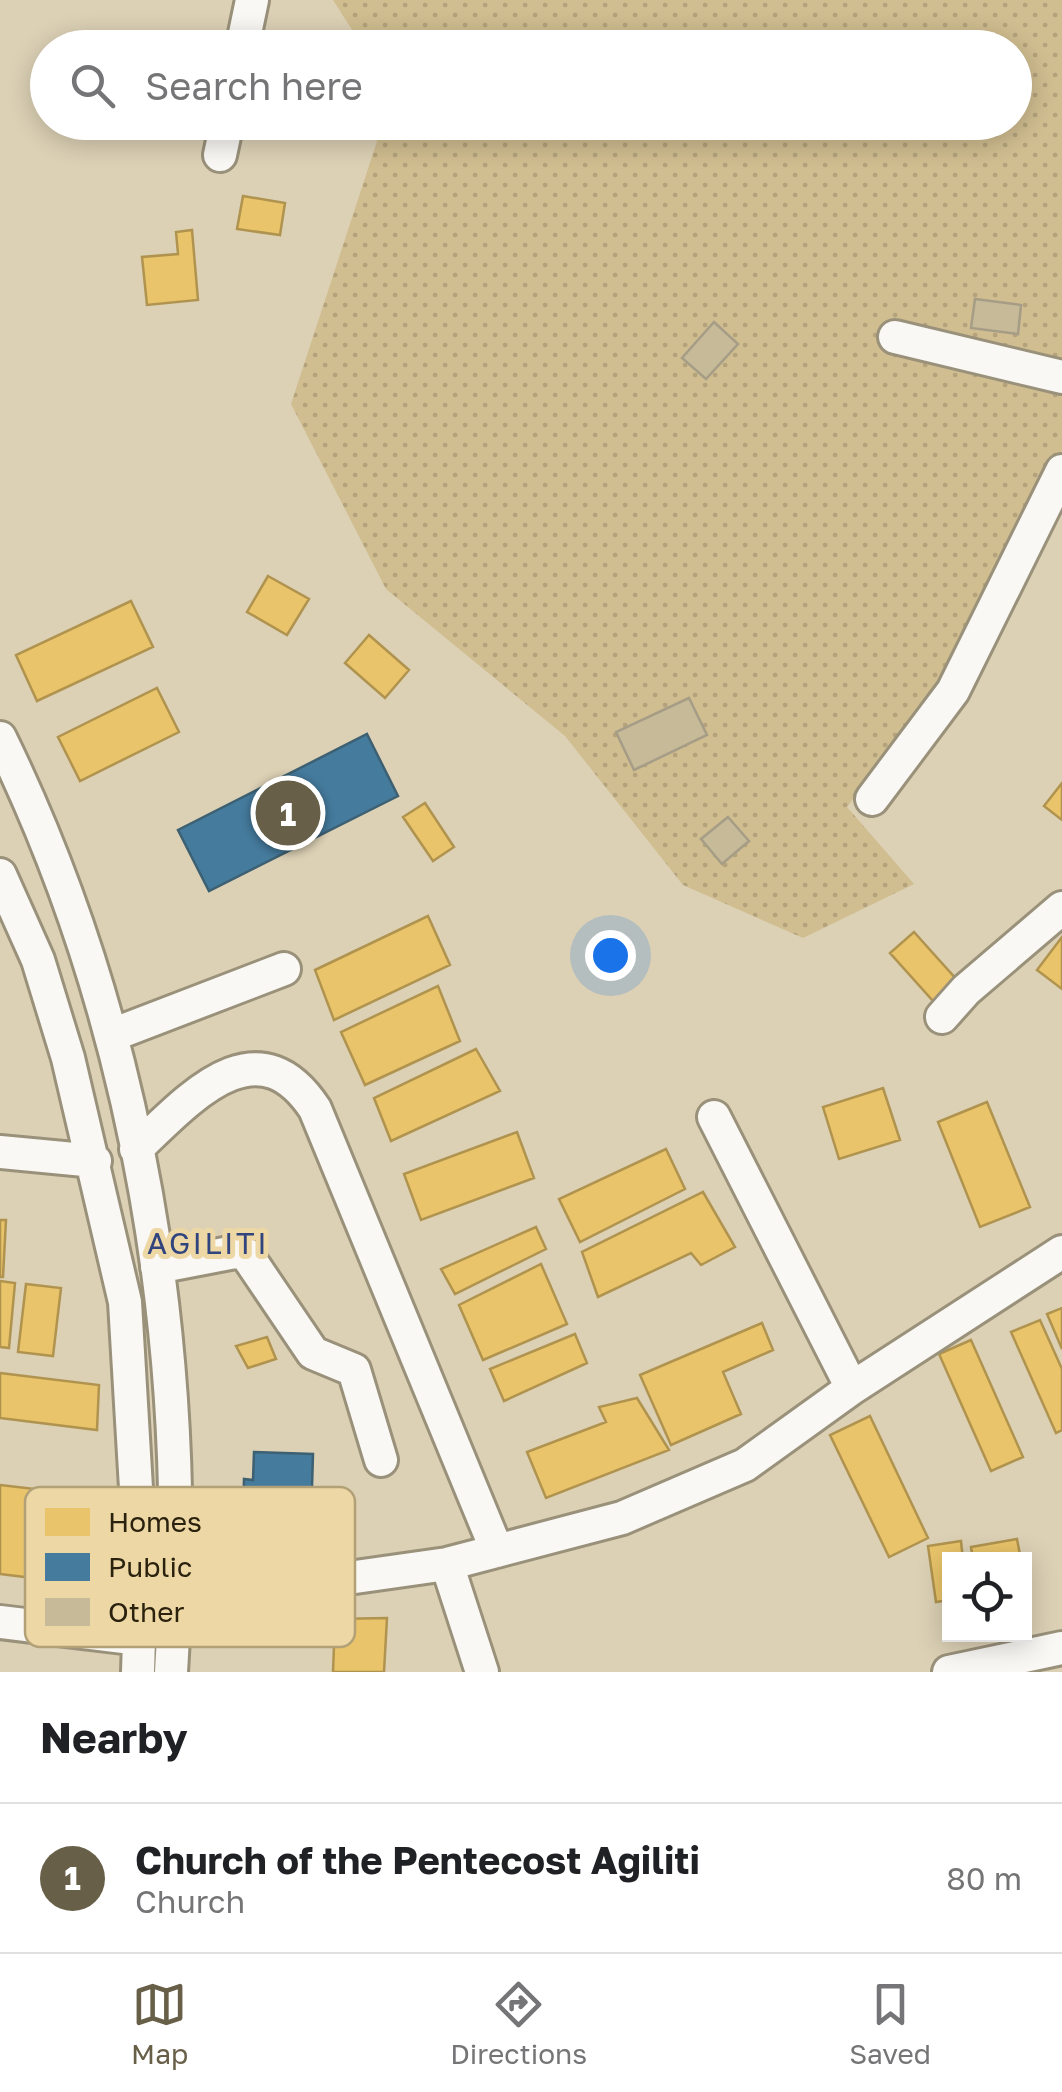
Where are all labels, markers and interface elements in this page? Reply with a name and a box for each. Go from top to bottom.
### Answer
search box [30,30,1032,140]
icon: search [65,58,120,113]
text: Search here [145,63,363,108]
pin: 1 [256,776,320,850]
your location [585,930,636,981]
district label: AGILITI [147,1225,269,1261]
legend [25,1487,355,1647]
text: Homes [108,1505,202,1538]
text: Public [108,1550,192,1583]
map controls [942,1552,1032,1642]
button: locate [942,1552,1032,1642]
text: Other [108,1595,184,1628]
text: Nearby [40,1712,188,1762]
text: Church of the Pentecost Agiliti [135,1837,700,1882]
text: 1 [64,1859,81,1897]
text: 80 m [946,1859,1022,1897]
text: Church [135,1882,245,1920]
tab: Map [131,1977,188,2070]
tab: Directions [450,1977,587,2070]
tab: Saved [849,1977,931,2070]

